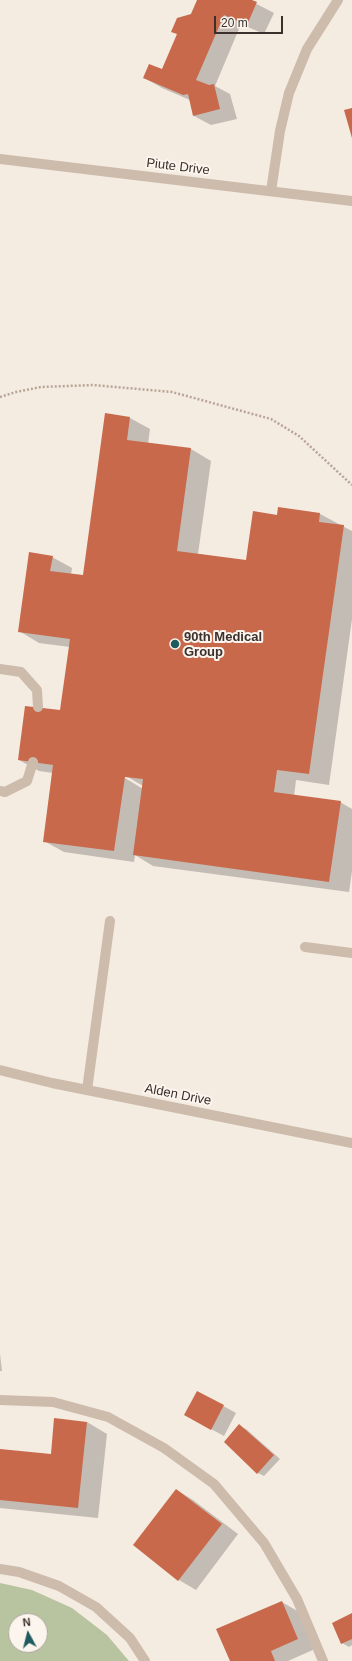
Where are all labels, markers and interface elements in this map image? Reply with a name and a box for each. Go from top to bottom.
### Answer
scale bar [216,8,285,34]
text: 20 m [221,16,248,30]
street label: Piute Drive [145,155,211,179]
place label: 90th Medical Group [184,629,262,660]
marker: 90th Medical Group [169,638,181,650]
street label: Alden Drive [144,1081,212,1109]
north arrow [8,1613,48,1653]
text: N [22,1616,31,1629]

